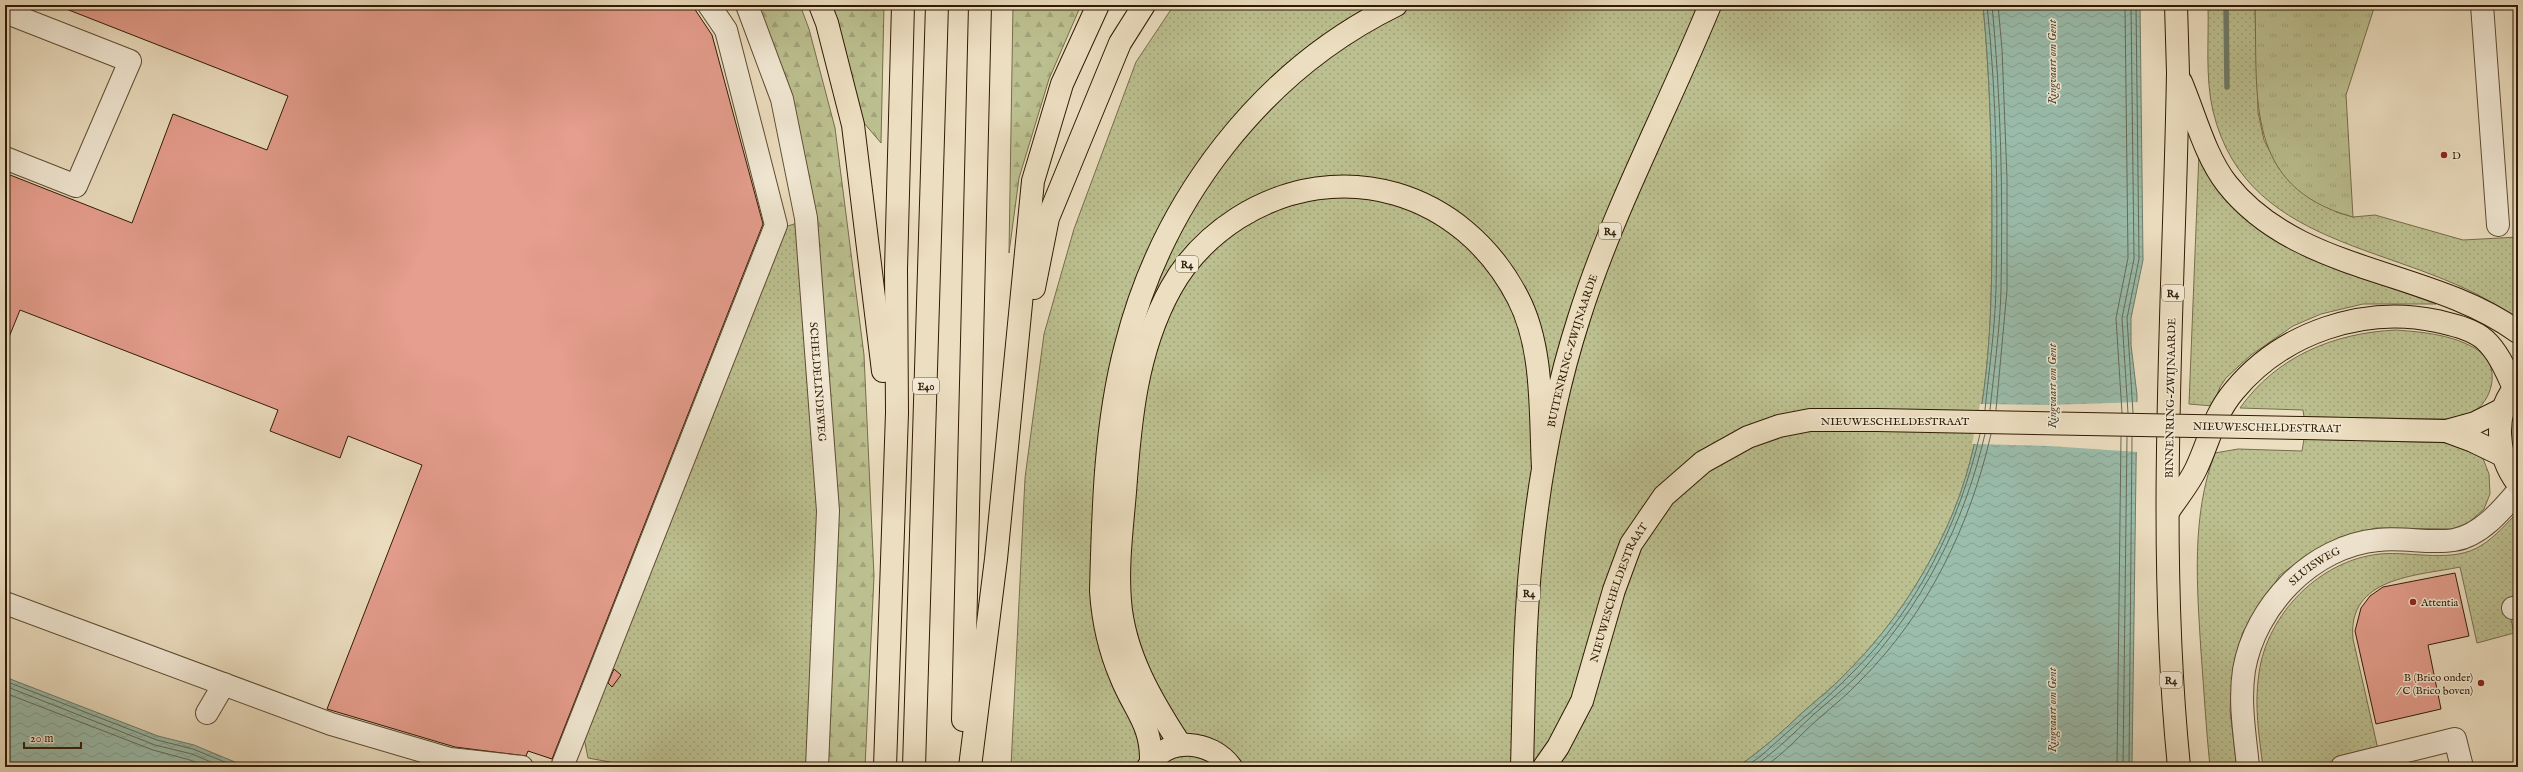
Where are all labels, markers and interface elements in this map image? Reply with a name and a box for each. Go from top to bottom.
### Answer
water label: Ringvaart om Gent [2045,18,2061,105]
place label: D [2452,149,2461,163]
marker: D [2439,150,2449,160]
road number: R4 [1599,223,1621,239]
road number: R4 [1176,256,1198,272]
street label: BUITENRING-ZWIJNAARDE [1545,272,1602,429]
road number: R4 [2162,285,2184,301]
street label: BINNENRING-ZWIJNAARDE [2163,317,2179,478]
street label: SCHELDELINDEWEG [806,322,829,442]
water label: Ringvaart om Gent [2045,342,2061,429]
road number: E40 [913,378,939,394]
street label: NIEUWESCHELDESTRAAT [1821,415,1969,429]
street label: NIEUWESCHELDESTRAAT [2193,420,2341,436]
street label: NIEUWESCHELDESTRAAT [1587,520,1651,664]
street label: SLUISWEG [2286,544,2343,589]
road number: R4 [1518,585,1540,601]
place label: Attentia [2420,596,2459,610]
marker: Attentia [2408,597,2418,607]
water label: Ringvaart om Gent [2045,666,2061,753]
place label: B (Brico onder) / C (Brico boven) [2396,671,2473,698]
road number: R4 [2160,672,2182,688]
marker: B (Brico onder) / C (Brico boven) [2476,678,2486,688]
scale bar [24,724,81,750]
text: 20 m [30,731,53,746]

